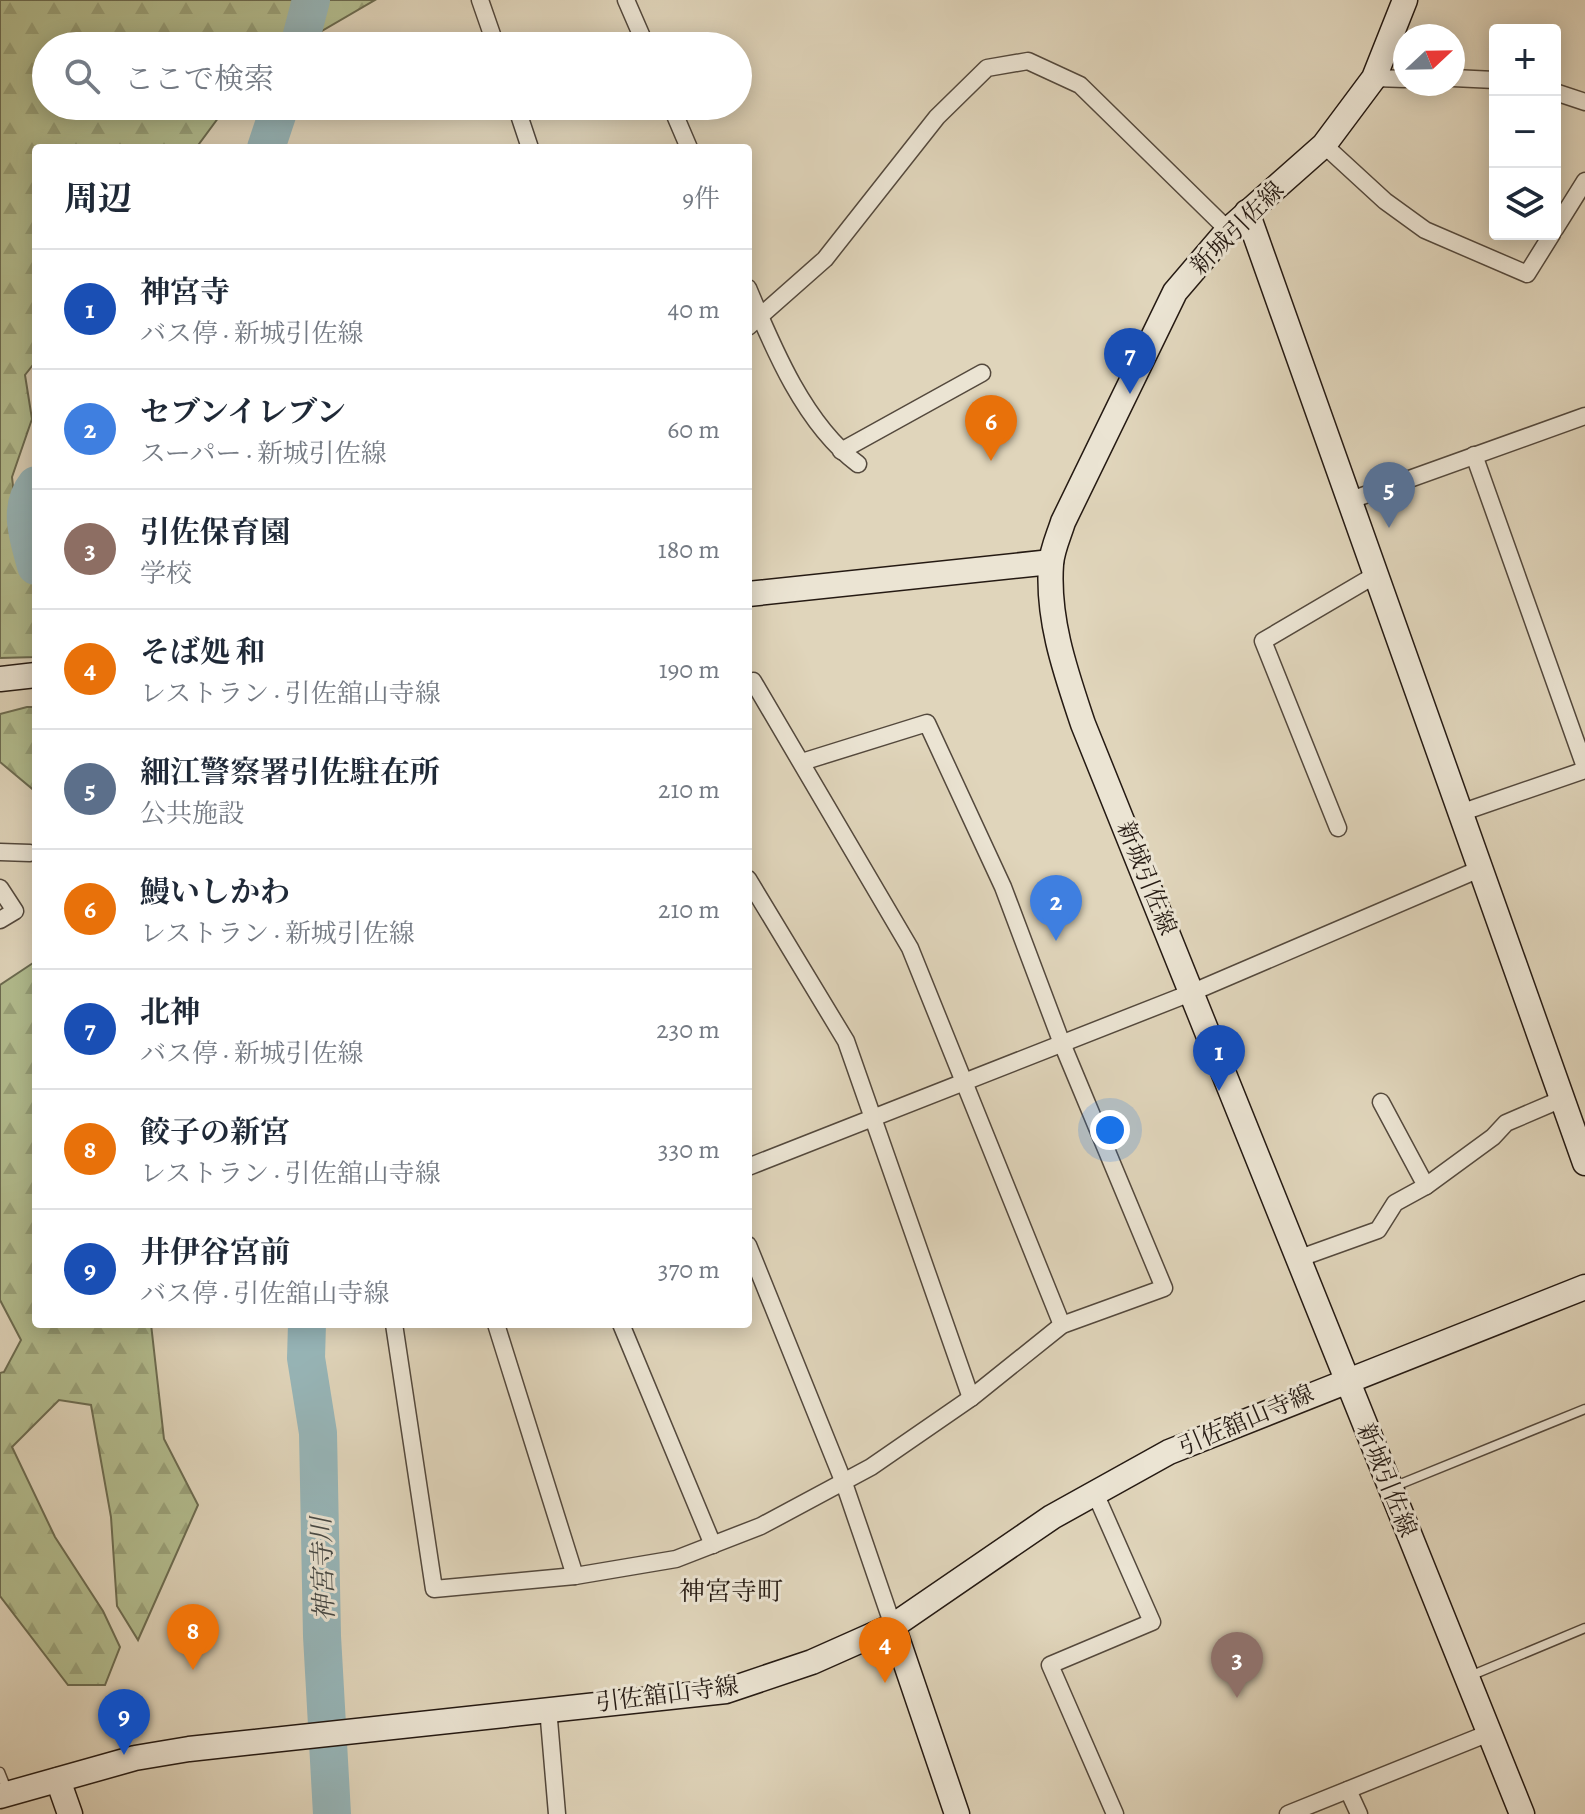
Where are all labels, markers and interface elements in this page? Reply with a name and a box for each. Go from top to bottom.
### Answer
north arrow [1393,24,1465,96]
map controls [1489,24,1561,240]
button: + [1489,24,1561,96]
search box [32,32,752,120]
icon: search [60,54,104,98]
text: ここで検索 [124,59,274,99]
button: − [1489,96,1561,168]
button: layers [1489,168,1561,240]
street label: 新城引佐線 [1183,174,1291,282]
text: 周辺 [64,175,132,222]
text: 9件 [682,181,720,216]
text: 神宮寺 [140,272,230,312]
text: 1 [85,292,95,327]
text: 40 m [668,292,720,327]
text: バス停 · 新城引佐線 [140,316,363,351]
pin: 7 [1104,328,1156,394]
text: セブンイレブン [140,392,346,432]
pin: 6 [965,395,1017,461]
text: 2 [84,412,96,447]
text: 60 m [667,412,720,447]
text: スーパー · 新城引佐線 [140,436,387,471]
pin: 5 [1363,462,1415,528]
text: 引佐保育園 [140,512,290,552]
text: 3 [84,532,96,567]
text: 180 m [658,532,720,567]
text: 学校 [140,556,192,591]
text: そば処 和 [140,632,265,672]
text: 4 [84,652,96,687]
text: 190 m [659,652,720,687]
text: レストラン · 引佐舘山寺線 [140,676,441,711]
text: 細江警察署引佐駐在所 [140,752,440,792]
text: 5 [84,772,96,807]
text: 210 m [658,772,720,807]
text: 公共施設 [140,796,244,831]
street label: 新城引佐線 [1110,816,1184,940]
text: 鰻いしかわ [140,872,290,912]
pin: 2 [1030,875,1082,941]
text: 6 [84,892,96,927]
text: 210 m [658,892,720,927]
text: レストラン · 新城引佐線 [140,916,415,951]
text: 北神 [140,992,200,1032]
text: 7 [84,1012,96,1047]
text: 230 m [656,1012,720,1047]
pin: 1 [1193,1025,1245,1091]
text: バス停 · 新城引佐線 [140,1036,363,1071]
your location [1090,1110,1130,1150]
text: 餃子の新宮 [140,1112,290,1152]
text: 8 [84,1132,96,1167]
text: 330 m [658,1132,720,1167]
text: レストラン · 引佐舘山寺線 [140,1156,441,1191]
text: 井伊谷宮前 [140,1232,290,1272]
text: 9 [84,1252,96,1287]
text: 370 m [658,1252,720,1287]
text: バス停 · 引佐舘山寺線 [140,1276,389,1311]
street label: 引佐舘山寺線 [1173,1377,1319,1463]
street label: 新城引佐線 [1350,1418,1424,1542]
water label: 神宮寺川 [304,1513,342,1622]
district label: 神宮寺町 [679,1574,783,1609]
pin: 8 [167,1604,219,1670]
pin: 4 [859,1617,911,1683]
pin: 3 [1211,1632,1263,1698]
street label: 引佐舘山寺線 [594,1669,740,1719]
pin: 9 [98,1689,150,1755]

